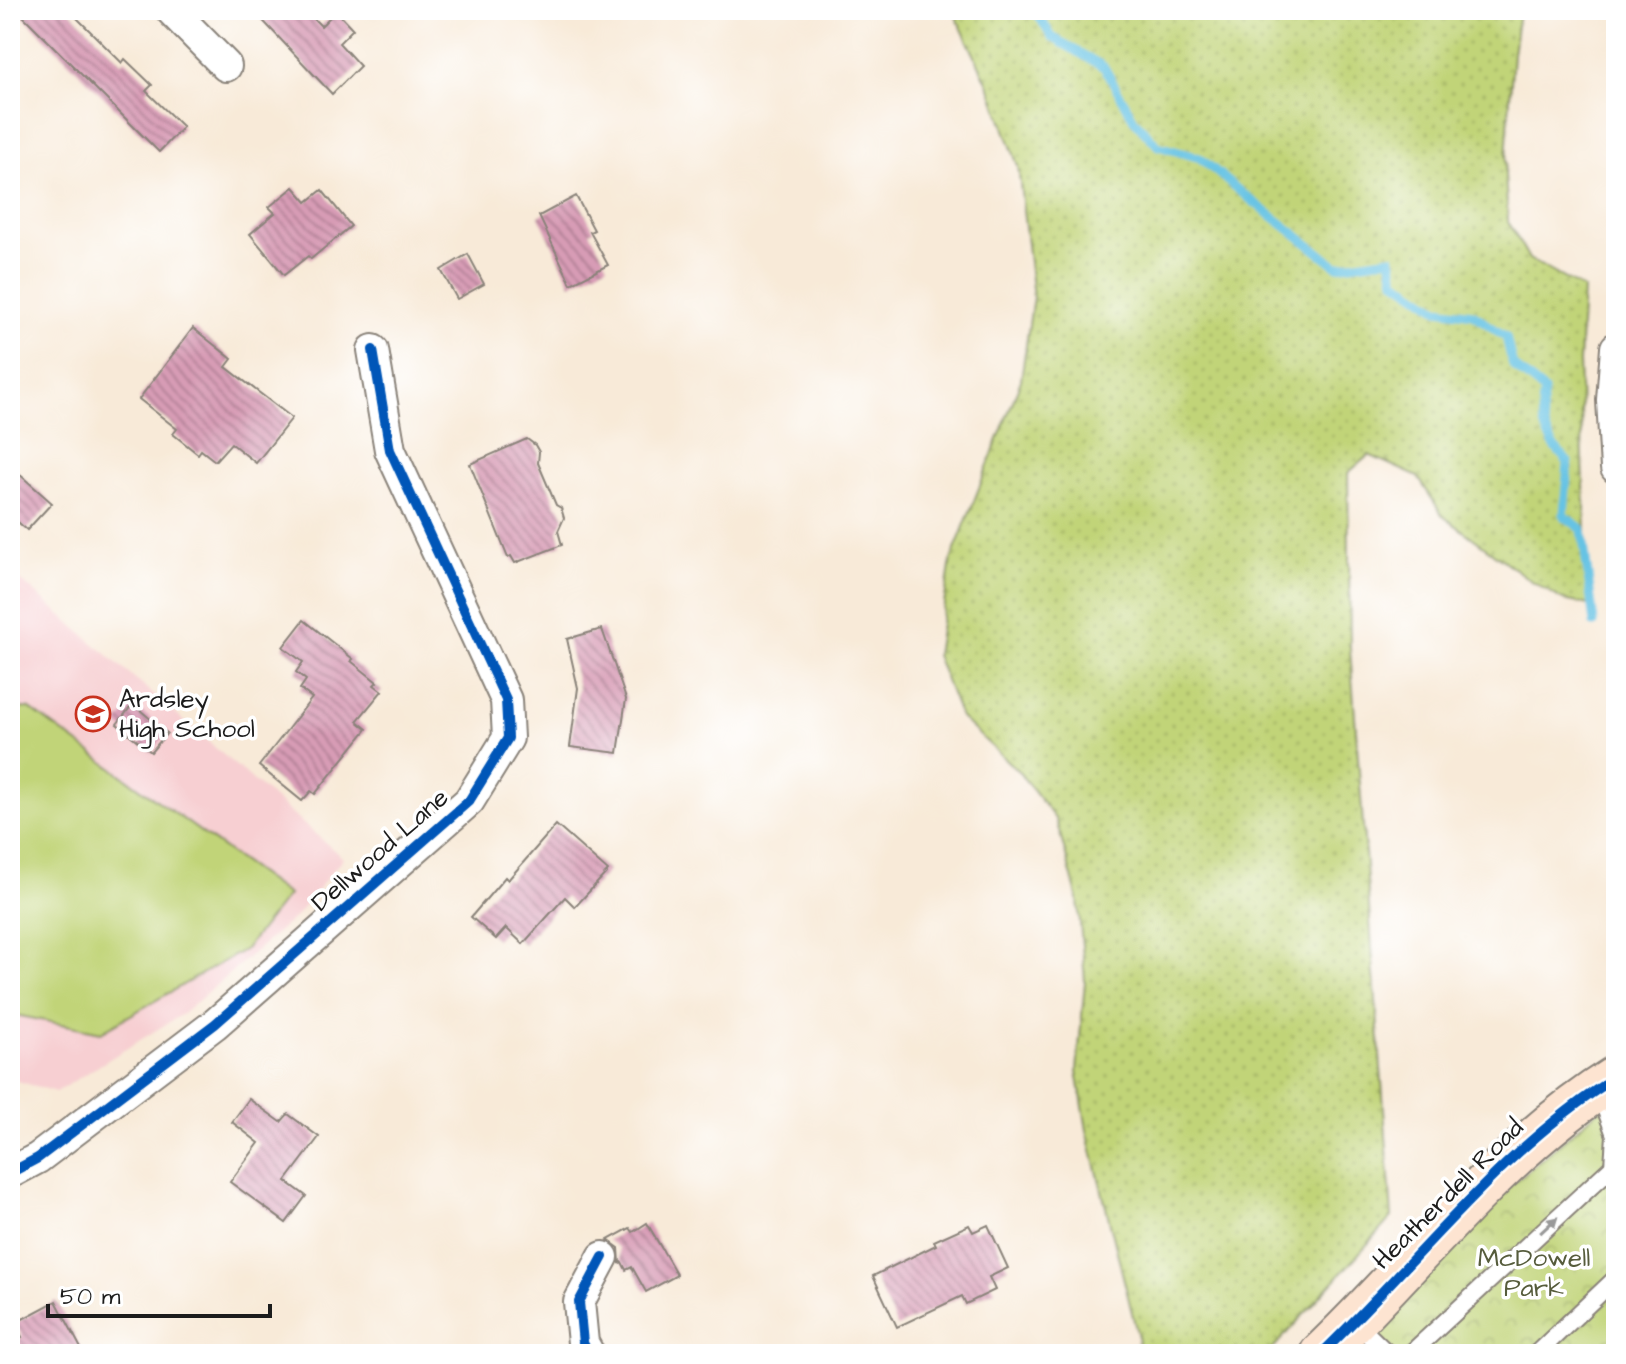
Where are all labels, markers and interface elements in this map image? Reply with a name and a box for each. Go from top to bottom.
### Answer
place label: Ardsley High School [119,681,255,749]
school or university icon: Ardsley High School [74,695,112,733]
street label: Dellwood Lane [304,780,456,920]
street label: Heatherdell Road [1364,1110,1532,1278]
one-way arrow [1540,1216,1559,1234]
park label: McDowell Park [1478,1240,1590,1306]
scale bar [48,1268,270,1318]
text: 50 m [60,1280,121,1314]

